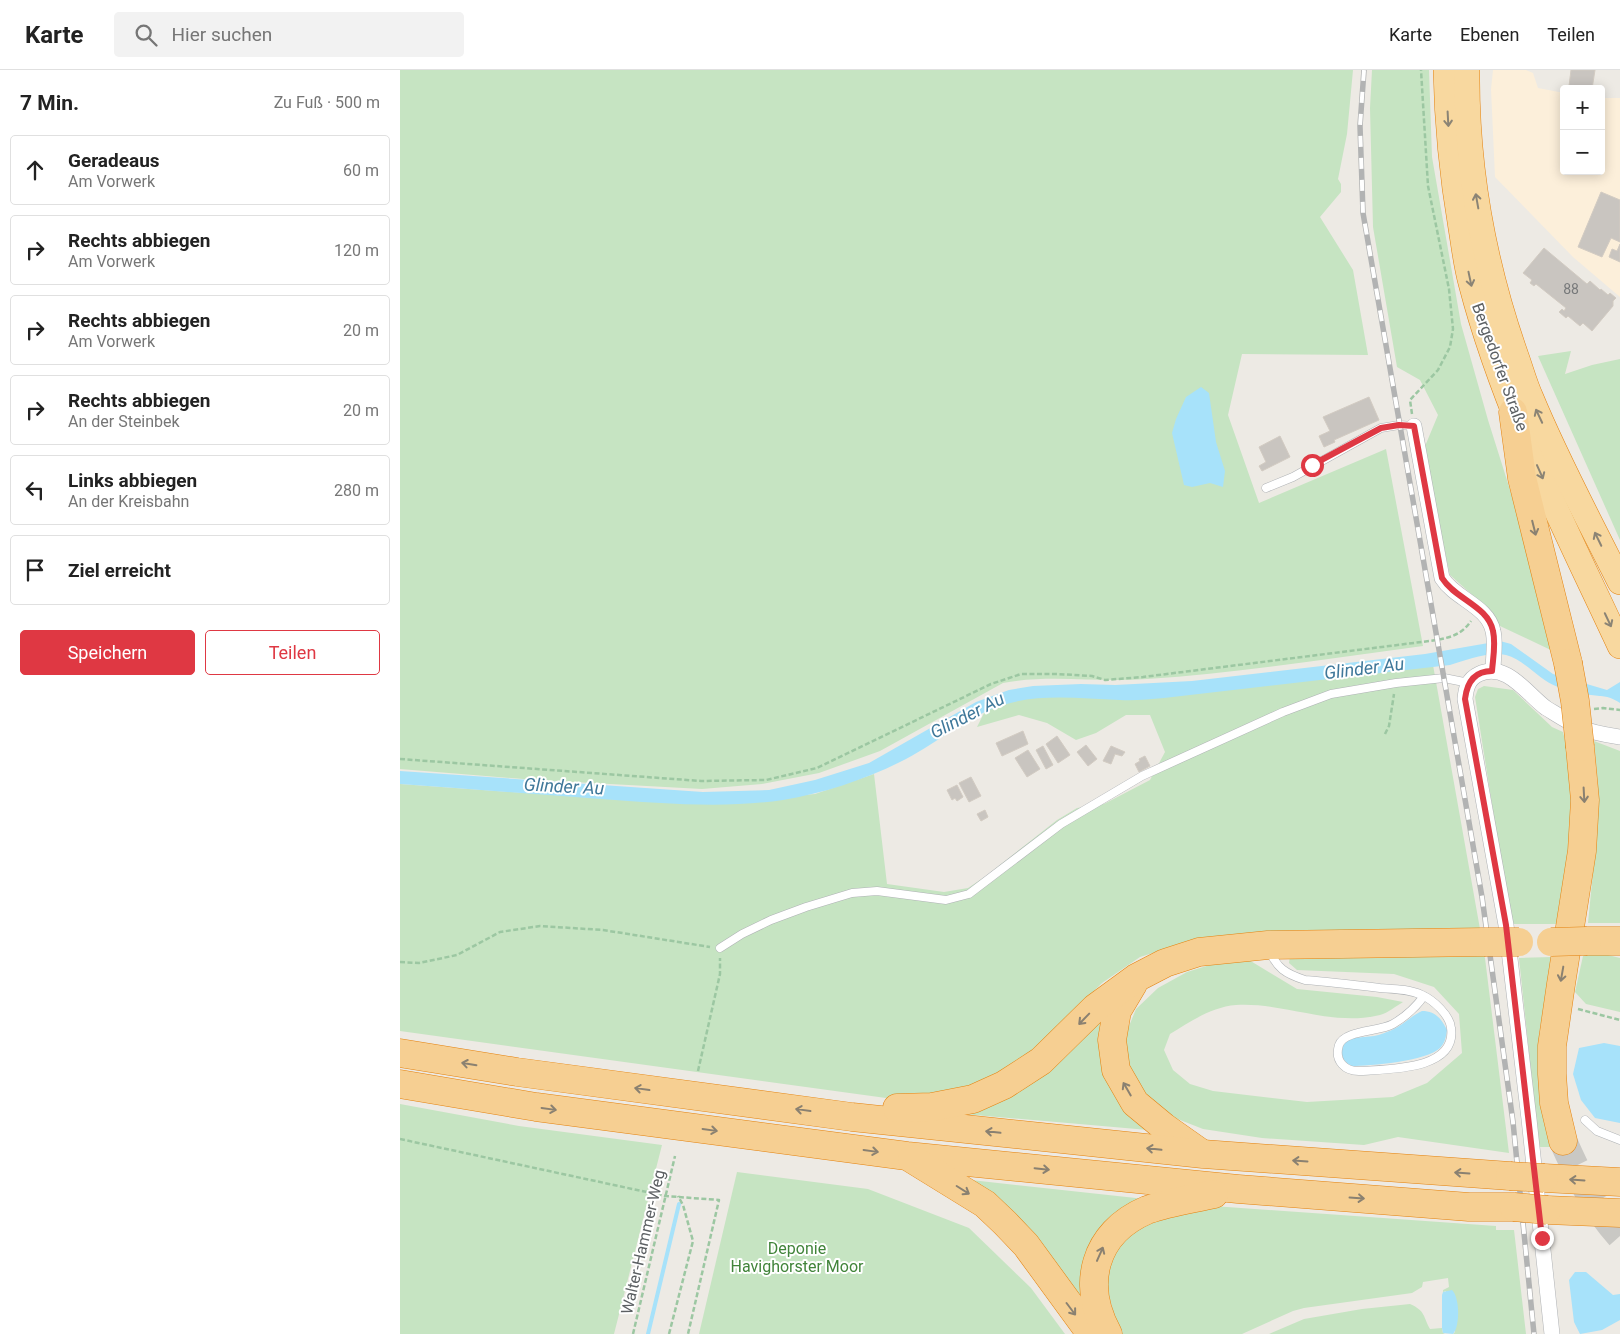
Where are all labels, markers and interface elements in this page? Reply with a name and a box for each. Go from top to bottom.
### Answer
search box [114,12,464,57]
text: Karte [25,21,84,49]
icon: search [132,21,160,49]
text: Hier suchen [172,23,272,46]
text: Karte [1389,24,1432,45]
text: Ebenen [1460,24,1519,45]
text: Teilen [1547,24,1595,45]
map controls [1560,85,1605,175]
button: + [1560,85,1605,130]
text: 7 Min. [20,91,79,115]
text: Zu Fuß · 500 m [274,93,380,112]
one-way arrow [1443,110,1452,126]
button: − [1560,130,1605,175]
text: Geradeaus [68,149,160,172]
icon: ahead [21,156,49,184]
text: 60 m [343,161,379,180]
text: Am Vorwerk [68,172,155,191]
one-way arrow [1472,193,1482,209]
text: Rechts abbiegen [68,229,210,252]
icon: right [21,236,49,264]
text: 120 m [334,241,379,260]
text: Am Vorwerk [68,252,155,271]
one-way arrow [1466,271,1475,287]
house number: 88 [1563,281,1579,297]
street label: Bergedorfer Straße [1468,300,1532,434]
text: Rechts abbiegen [68,309,210,332]
icon: right [21,316,49,344]
text: 20 m [343,321,379,340]
text: Am Vorwerk [68,332,155,351]
text: Rechts abbiegen [68,389,210,412]
icon: right [21,396,49,424]
text: 20 m [343,401,379,420]
one-way arrow [1534,408,1544,423]
text: An der Steinbek [68,412,180,431]
route start [1301,454,1324,477]
one-way arrow [1535,464,1545,479]
text: Links abbiegen [68,469,197,492]
icon: left [21,476,49,504]
text: 280 m [334,481,379,500]
text: An der Kreisbahn [68,492,189,511]
one-way arrow [1530,520,1540,536]
one-way arrow [1593,531,1603,546]
icon: arrive [21,556,49,584]
text: Ziel erreicht [68,559,171,582]
one-way arrow [1603,612,1613,627]
button: Speichern [20,630,195,675]
button: Teilen [205,630,380,675]
water label: Glinder Au [1323,653,1406,683]
water label: Glinder Au [926,687,1008,743]
water label: Glinder Au [523,773,605,799]
one-way arrow [1580,787,1589,803]
one-way arrow [1557,965,1567,981]
one-way arrow [1078,1013,1090,1026]
one-way arrow [461,1059,477,1069]
one-way arrow [1121,1082,1131,1097]
one-way arrow [635,1084,651,1094]
one-way arrow [540,1104,556,1114]
one-way arrow [796,1105,812,1115]
one-way arrow [702,1125,718,1135]
one-way arrow [985,1127,1001,1137]
one-way arrow [1146,1144,1162,1154]
one-way arrow [863,1146,879,1156]
one-way arrow [1292,1157,1308,1166]
one-way arrow [1034,1164,1050,1174]
street label: Walter-Hammer-Weg [617,1168,669,1316]
one-way arrow [1454,1168,1470,1177]
one-way arrow [1569,1175,1585,1184]
one-way arrow [956,1185,970,1196]
one-way arrow [1349,1193,1365,1203]
route end [1531,1227,1554,1250]
park label: Deponie Havighorster Moor [731,1239,864,1276]
one-way arrow [1096,1247,1106,1262]
one-way arrow [1066,1302,1077,1315]

